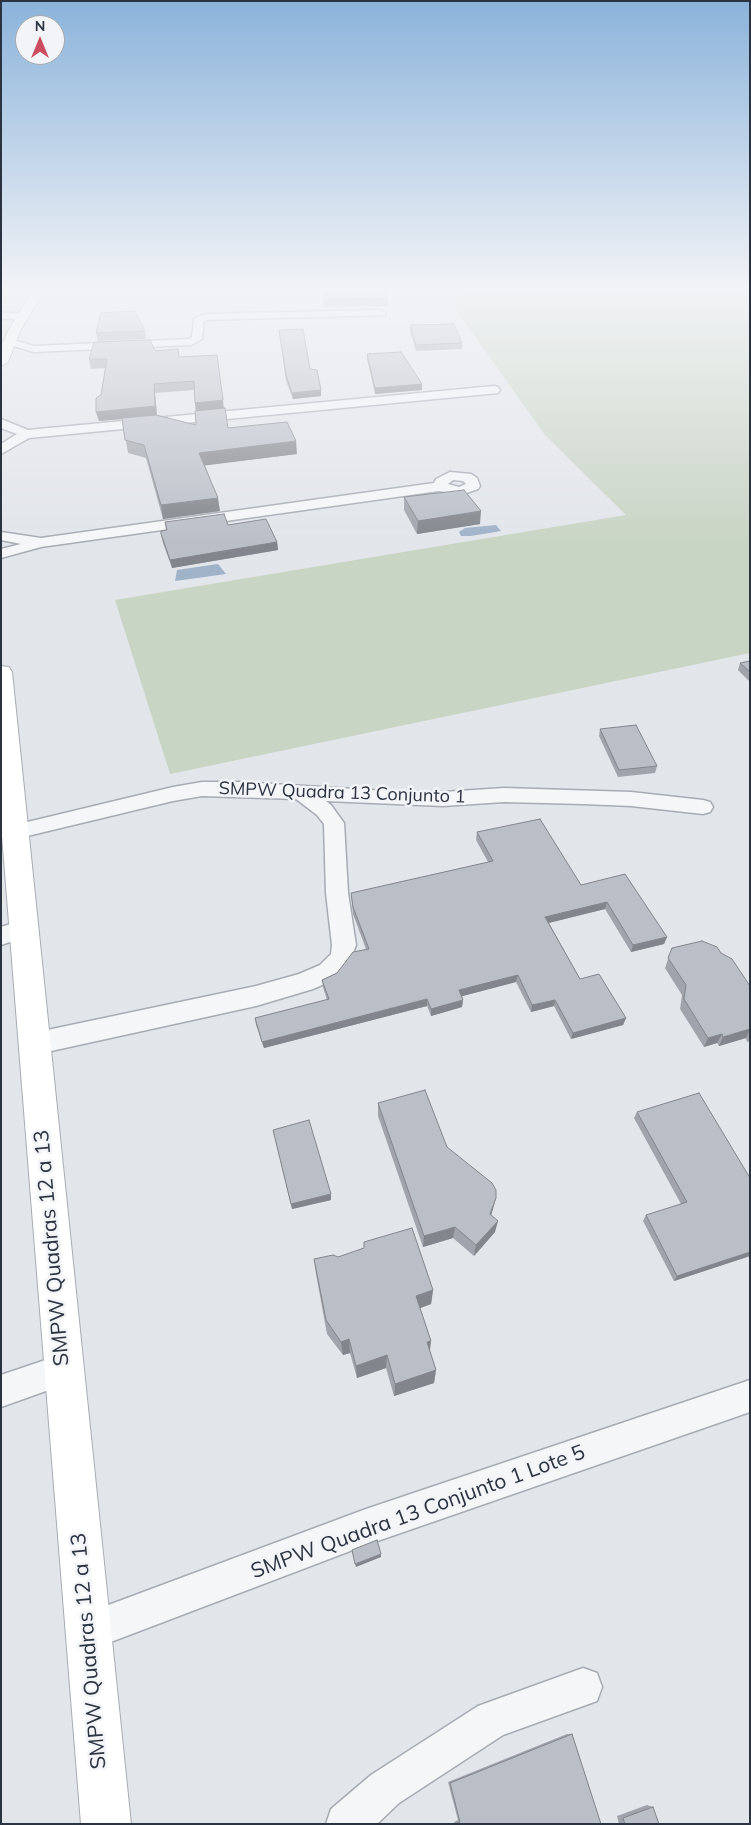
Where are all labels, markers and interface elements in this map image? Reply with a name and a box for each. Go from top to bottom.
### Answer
north arrow [15,15,65,65]
text: N [35,17,45,35]
street label: SMPW Quadra 13 Conjunto 1 [218,778,466,808]
street label: SMPW Quadras 12 a 13 [29,1129,75,1367]
street label: SMPW Quadra 13 Conjunto 1 Lote 5 [248,1440,588,1584]
street label: SMPW Quadras 12 a 13 [66,1532,112,1770]

